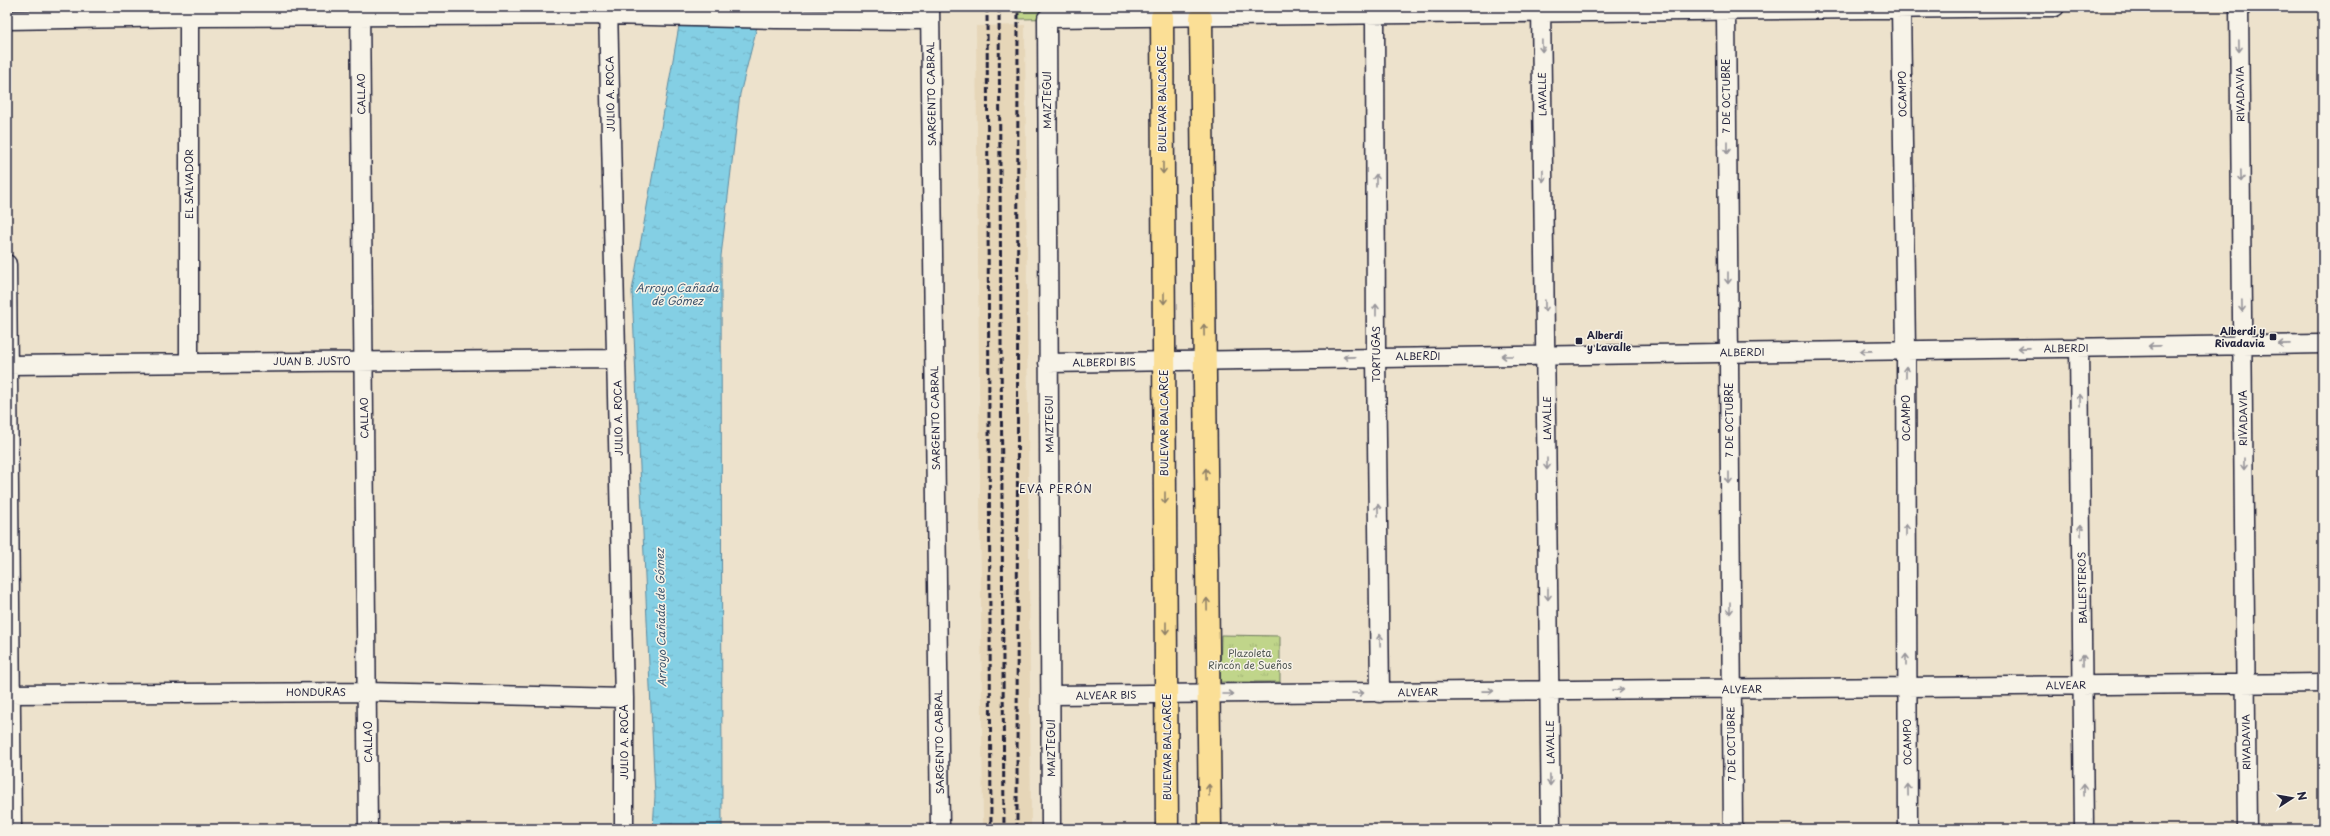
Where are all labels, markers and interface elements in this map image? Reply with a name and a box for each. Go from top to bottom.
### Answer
one-way arrow [1538,39,1546,52]
one-way arrow [2235,39,2243,52]
street label: SARGENTO CABRAL [922,41,939,146]
street label: BULEVAR BALCARCE [1154,46,1169,152]
street label: JULIO A. ROCA [601,56,618,132]
street label: 7 DE OCTUBRE [1718,59,1733,133]
street label: RIVADAVIA [2232,66,2247,122]
street label: MAIZTEGUI [1039,71,1054,129]
street label: OCAMPO [1894,71,1909,117]
street label: LAVALLE [1534,72,1549,116]
street label: CALLAO [353,73,368,115]
one-way arrow [1723,141,1731,154]
street label: EL SALVADOR [181,149,196,219]
one-way arrow [1159,161,1167,174]
one-way arrow [1540,169,1547,182]
one-way arrow [2237,169,2245,182]
one-way arrow [1372,174,1380,187]
one-way arrow [1724,271,1732,284]
water label: Arroyo Cañada de Gómez [636,279,719,309]
one-way arrow [1160,291,1168,304]
one-way arrow [1541,299,1549,312]
one-way arrow [2238,299,2246,312]
one-way arrow [1372,304,1380,317]
place label: Alberdi y Rivadavia [2215,323,2265,350]
one-way arrow [1200,324,1208,337]
street label: TORTUGAS [1368,326,1383,382]
place label: Alberdi y Lavalle [1587,327,1632,354]
marker: Alberdi y Rivadavia [2268,332,2278,342]
marker: Alberdi y Lavalle [1574,336,1584,346]
street label: ALBERDI [2043,340,2089,355]
one-way arrow [2278,340,2291,348]
one-way arrow [2148,343,2161,350]
street label: ALBERDI [1719,344,1765,359]
one-way arrow [2018,344,2031,352]
one-way arrow [1860,347,1873,354]
street label: ALBERDI [1396,348,1440,363]
one-way arrow [1501,352,1514,360]
street label: JUAN B. JUSTO [273,353,351,368]
street label: ALBERDI BIS [1072,353,1136,370]
one-way arrow [1343,353,1356,361]
street label: SARGENTO CABRAL [926,365,943,470]
one-way arrow [1902,366,1910,379]
street label: BULEVAR BALCARCE [1156,370,1171,476]
street label: JULIO A. ROCA [609,380,626,456]
street label: 7 DE OCTUBRE [1721,383,1736,457]
street label: RIVADAVIA [2235,390,2250,446]
one-way arrow [2076,394,2084,407]
street label: MAIZTEGUI [1040,395,1057,453]
street label: OCAMPO [1898,395,1913,441]
street label: LAVALLE [1539,396,1554,440]
street label: CALLAO [356,397,371,439]
one-way arrow [1543,457,1551,470]
one-way arrow [2240,457,2248,470]
one-way arrow [1202,468,1210,481]
one-way arrow [1725,471,1733,484]
district label: EVA PERÓN [1019,480,1093,497]
one-way arrow [1161,491,1169,504]
one-way arrow [1374,504,1382,517]
one-way arrow [1902,524,1910,537]
one-way arrow [2077,524,2085,537]
water label: Arroyo Cañada de Gómez [651,547,670,687]
street label: BALLESTEROS [2073,552,2090,624]
one-way arrow [1544,587,1552,600]
one-way arrow [1203,598,1211,611]
one-way arrow [1726,601,1734,614]
one-way arrow [1162,621,1170,634]
one-way arrow [1376,634,1384,647]
park label: Plazoleta Rincón de Sueños [1208,645,1292,672]
one-way arrow [1902,654,1910,667]
one-way arrow [2079,654,2087,667]
street label: ALVEAR [2046,677,2086,692]
street label: ALVEAR [1722,681,1762,696]
street label: HONDURAS [286,684,346,699]
street label: ALVEAR [1398,684,1438,699]
street label: ALVEAR BIS [1076,686,1136,703]
one-way arrow [1611,686,1624,694]
one-way arrow [1481,687,1494,695]
street label: SARGENTO CABRAL [930,689,947,794]
one-way arrow [1351,689,1364,697]
one-way arrow [1221,690,1234,698]
street label: BULEVAR BALCARCE [1159,694,1174,800]
street label: JULIO A. ROCA [616,704,631,780]
street label: 7 DE OCTUBRE [1722,706,1739,782]
street label: RIVADAVIA [2238,714,2253,770]
street label: MAIZTEGUI [1043,719,1058,777]
street label: OCAMPO [1899,719,1914,765]
street label: LAVALLE [1542,720,1557,764]
street label: CALLAO [360,721,375,763]
one-way arrow [1547,773,1554,786]
north arrow [2272,778,2312,818]
one-way arrow [1206,784,1213,797]
one-way arrow [1904,784,1912,797]
one-way arrow [2080,784,2088,797]
text: N [2293,790,2312,802]

